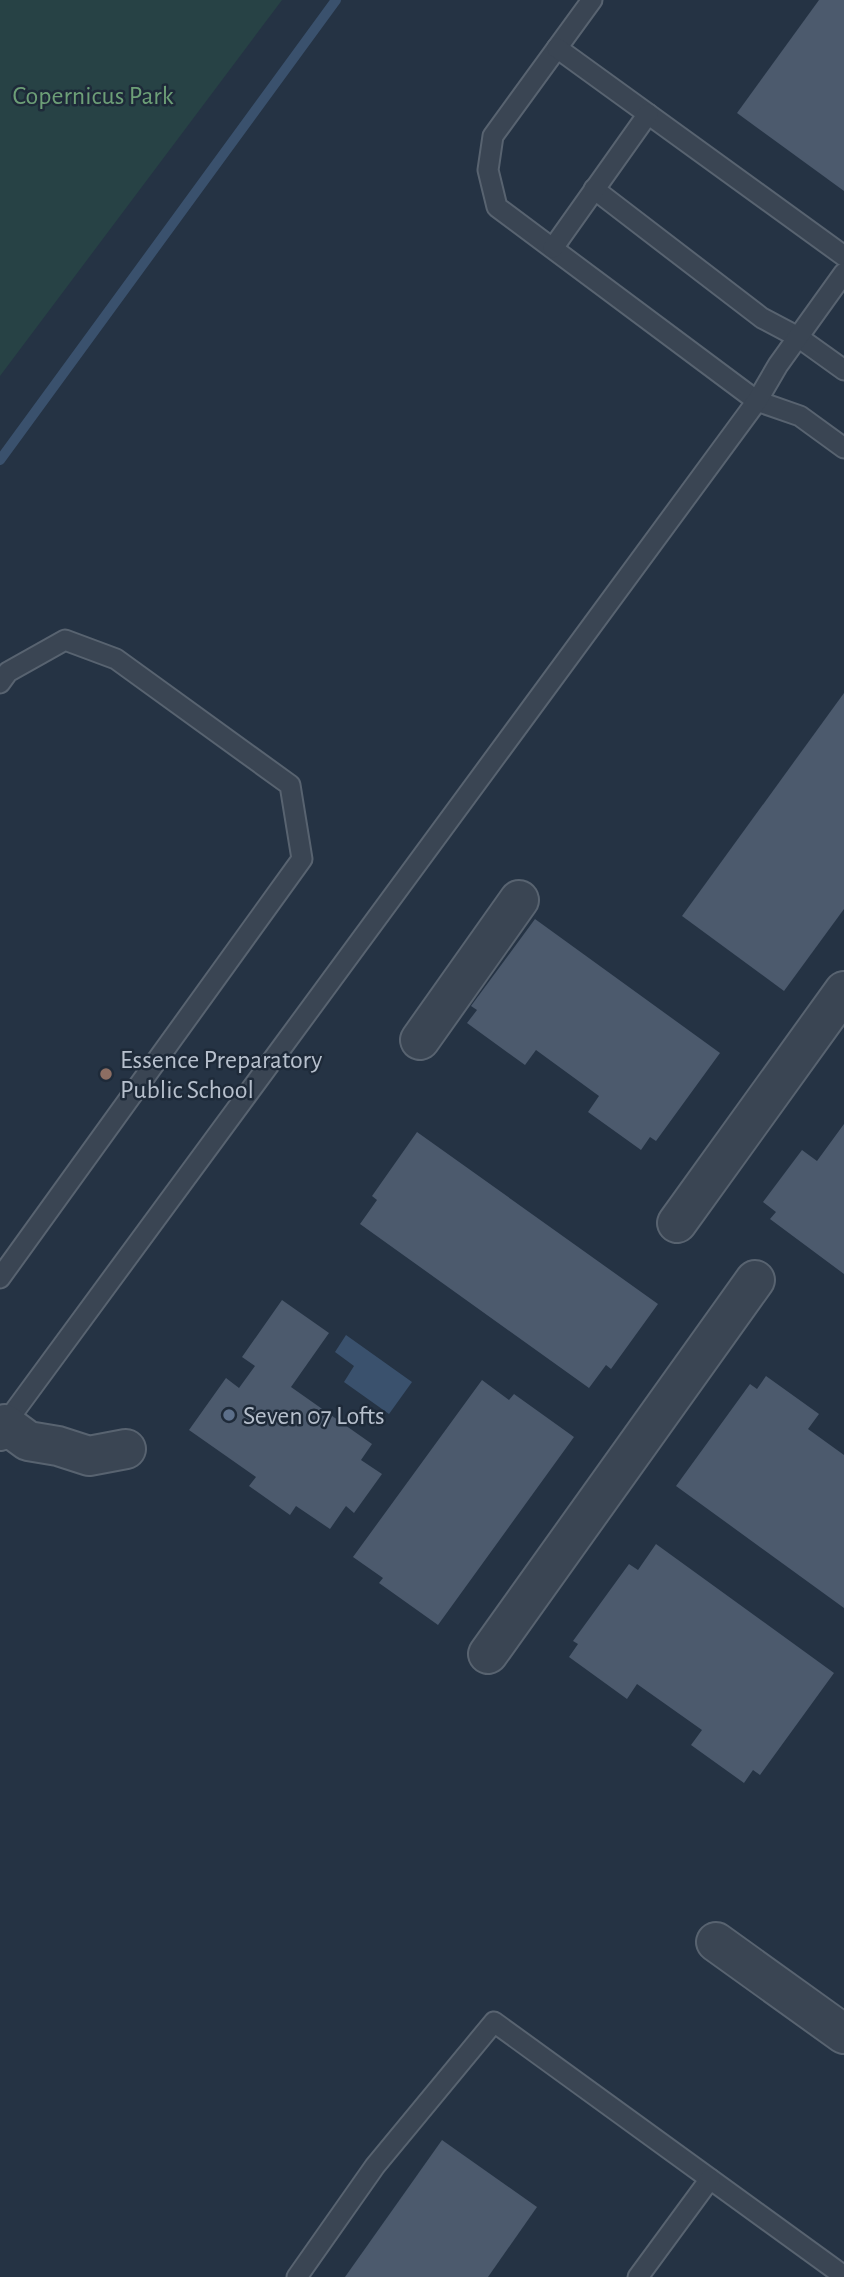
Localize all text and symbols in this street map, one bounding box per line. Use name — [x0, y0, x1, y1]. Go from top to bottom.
park label: Copernicus Park — [12, 83, 174, 109]
place label: Essence Preparatory Public School — [120, 1047, 322, 1103]
marker: Essence Preparatory Public School — [98, 1066, 114, 1082]
place label: Seven 07 Lofts — [243, 1403, 385, 1429]
marker: Seven 07 Lofts — [221, 1407, 237, 1423]

